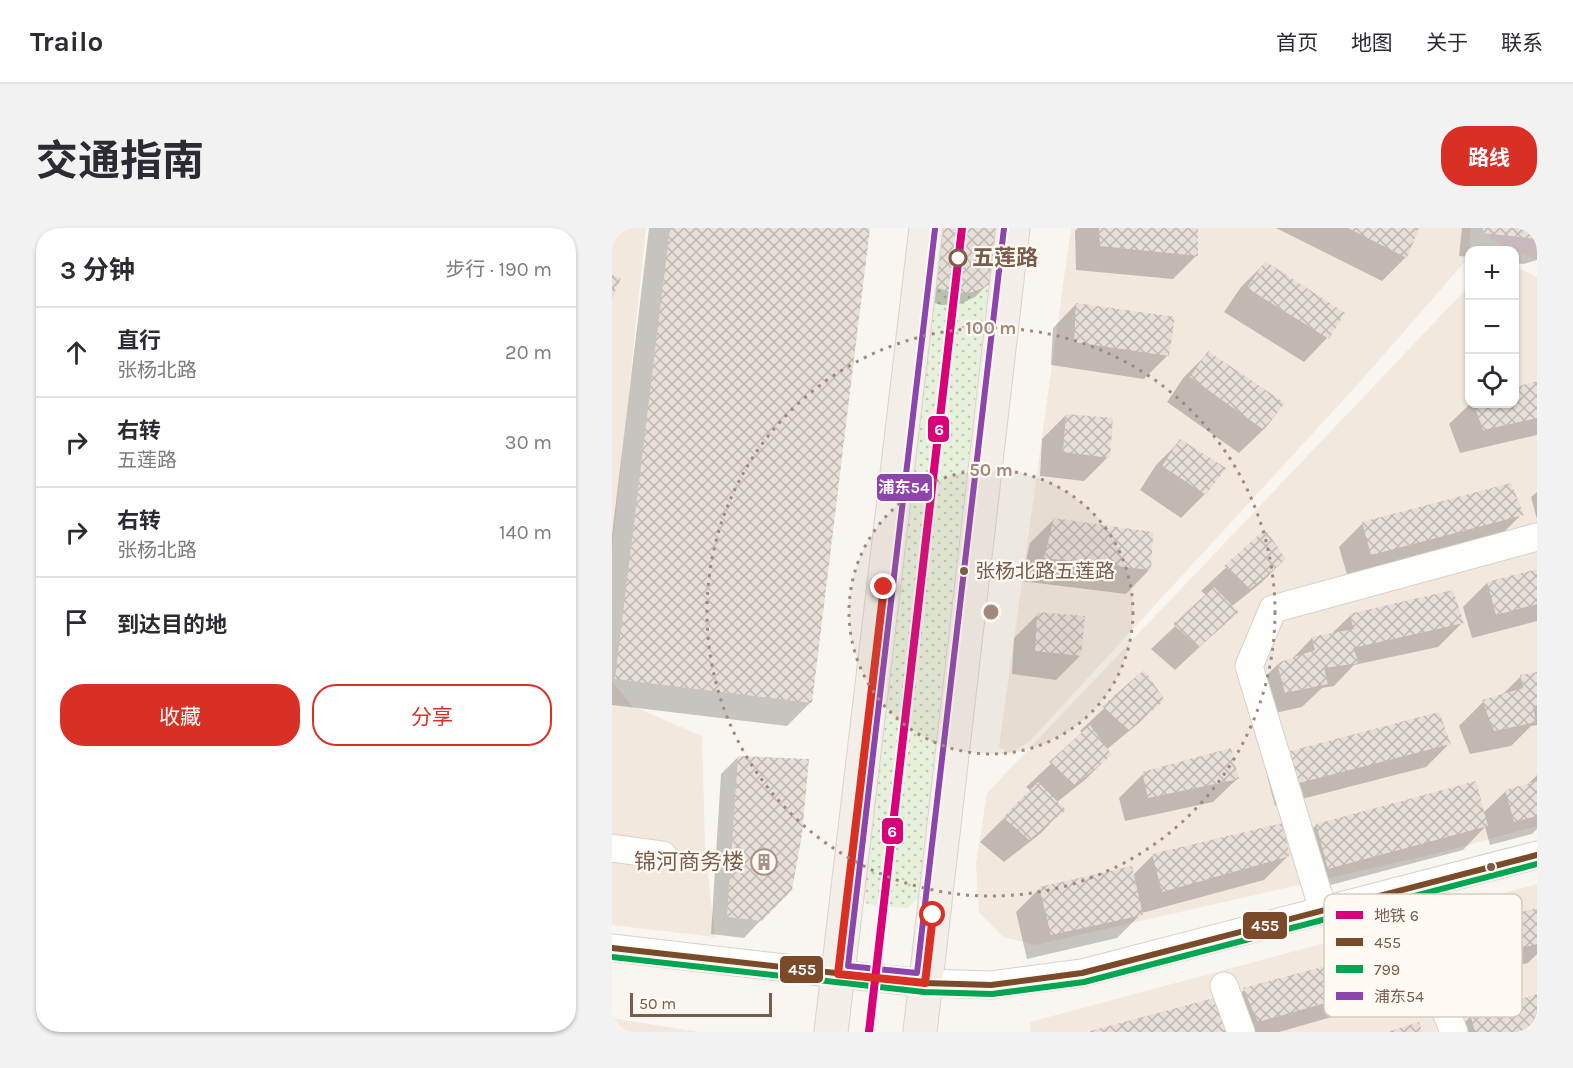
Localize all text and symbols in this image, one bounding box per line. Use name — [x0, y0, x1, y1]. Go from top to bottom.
text: Trailo — [30, 25, 103, 58]
text: 首页 — [1276, 31, 1318, 55]
text: 地图 — [1351, 31, 1393, 55]
text: 关于 — [1426, 31, 1468, 55]
text: 联系 — [1501, 31, 1543, 55]
button: 路线 — [1441, 126, 1537, 186]
text: 交通指南 — [36, 136, 204, 186]
place label: 五莲路 — [972, 245, 1038, 271]
map controls — [1465, 246, 1519, 408]
button: + — [1465, 246, 1519, 300]
marker: 五莲路 — [949, 249, 967, 267]
text: 3 分钟 — [60, 255, 135, 286]
text: 步行 · 190 m — [445, 258, 552, 281]
button: − — [1465, 300, 1519, 354]
text: 100 m — [966, 317, 1016, 339]
text: 直行 — [117, 328, 161, 354]
icon: ahead — [60, 336, 93, 369]
text: 20 m — [505, 341, 552, 364]
button: locate — [1465, 354, 1519, 408]
text: 张杨北路 — [117, 359, 197, 382]
line badge: 6 — [927, 415, 950, 443]
text: 右转 — [117, 418, 161, 444]
text: 6 — [934, 420, 944, 439]
icon: right — [60, 426, 93, 459]
text: 30 m — [505, 431, 552, 454]
text: 五莲路 — [117, 449, 177, 472]
text: 50 m — [969, 459, 1013, 481]
line badge: 浦东54 — [876, 473, 933, 502]
text: 浦东54 — [879, 478, 930, 497]
text: 右转 — [117, 508, 161, 534]
icon: right — [60, 516, 93, 549]
text: 140 m — [499, 521, 552, 544]
text: 张杨北路 — [117, 539, 197, 562]
place label: 张杨北路五莲路 — [975, 560, 1115, 583]
marker: 张杨北路五莲路 — [958, 565, 970, 577]
route end — [870, 573, 896, 599]
centre of rings — [981, 602, 1001, 622]
icon: arrive — [60, 606, 93, 639]
text: 到达目的地 — [117, 612, 227, 638]
button: 收藏 — [60, 684, 300, 746]
button: 分享 — [312, 684, 552, 746]
line badge: 6 — [881, 817, 904, 845]
text: 6 — [887, 822, 897, 841]
building icon: 锦河商务楼 — [749, 847, 779, 877]
place label: 锦河商务楼 — [634, 849, 744, 875]
unlabelled marker — [1485, 861, 1497, 873]
legend — [1324, 894, 1522, 1017]
route start — [919, 901, 945, 927]
text: 地铁 6 — [1374, 906, 1419, 925]
line badge: 455 — [1242, 911, 1288, 940]
text: 455 — [1251, 916, 1279, 935]
text: 455 — [1374, 933, 1401, 952]
line badge: 455 — [779, 955, 824, 984]
text: 455 — [788, 960, 816, 979]
text: 799 — [1374, 960, 1400, 979]
text: 浦东54 — [1374, 987, 1424, 1006]
scale bar — [630, 990, 772, 1018]
text: 50 m — [639, 994, 676, 1013]

